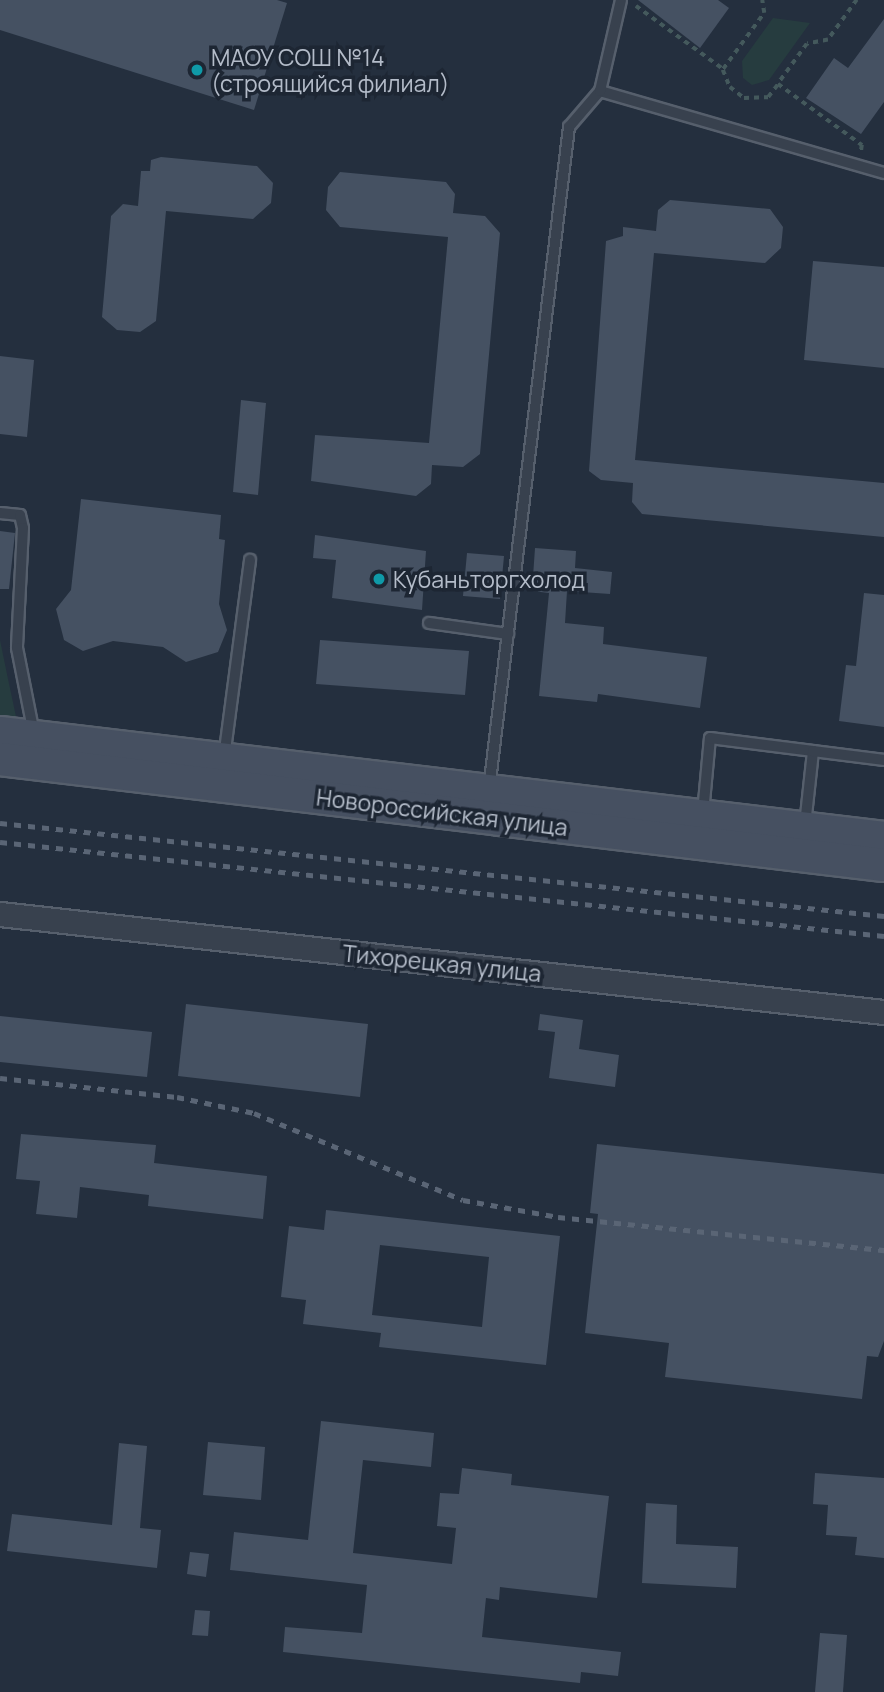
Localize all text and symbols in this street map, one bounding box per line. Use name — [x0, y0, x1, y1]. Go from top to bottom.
place label: МАОУ СОШ №14 (строящийся филиал) — [211, 43, 449, 97]
marker: МАОУ СОШ №14 (строящийся филиал) — [189, 62, 205, 78]
place label: Кубаньторгхолод — [393, 565, 585, 593]
marker: Кубаньторгхолод — [371, 571, 387, 587]
street label: Новороссийская улица — [315, 783, 569, 841]
street label: Тихорецкая улица — [341, 939, 543, 987]

